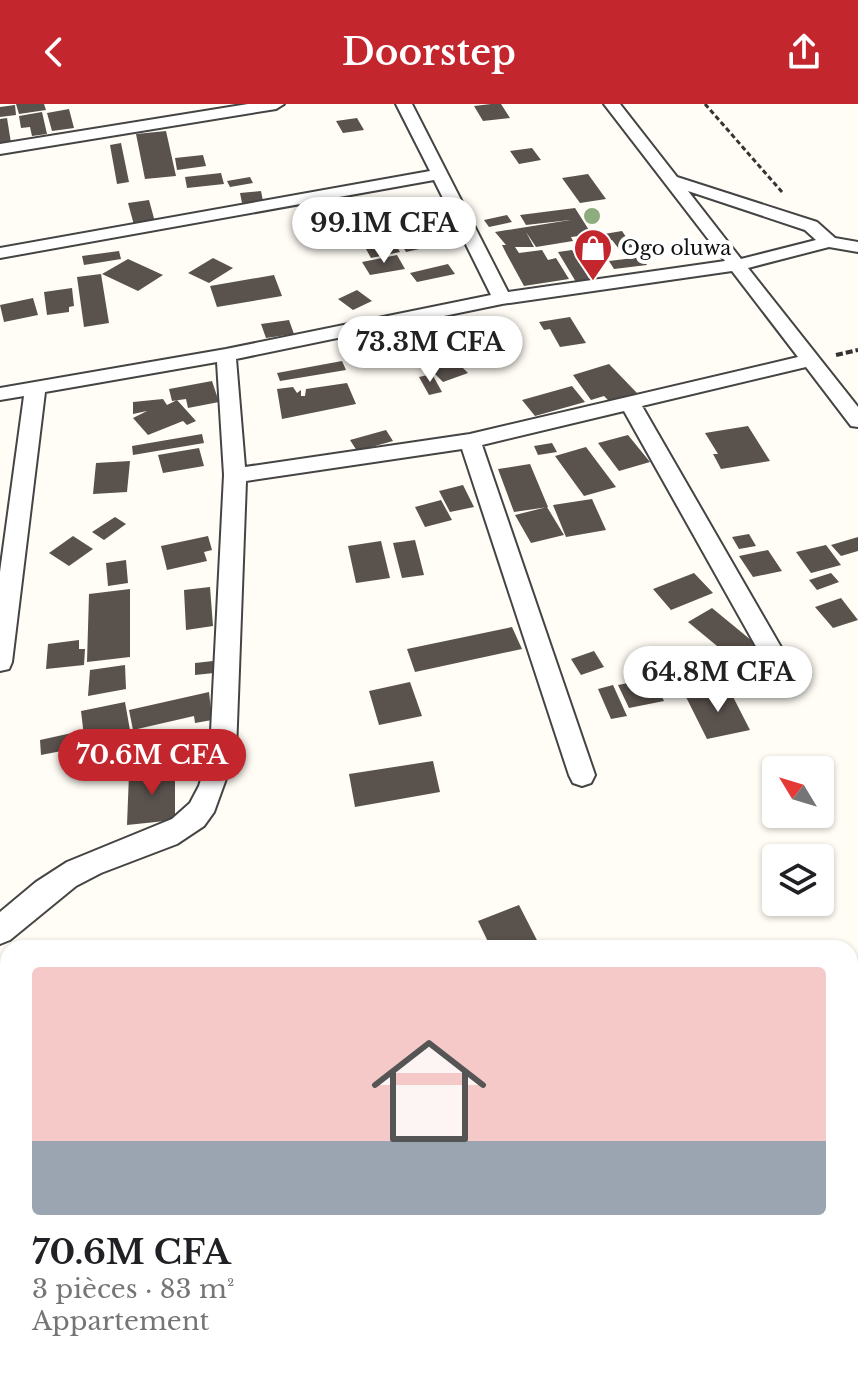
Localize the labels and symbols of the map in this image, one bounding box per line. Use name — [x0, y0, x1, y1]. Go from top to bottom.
pin: 99.1M CFA — [292, 197, 476, 265]
shop icon: Ogo oluwa — [572, 227, 614, 282]
place label: Ogo oluwa — [621, 236, 732, 260]
pin: 73.3M CFA — [338, 316, 522, 384]
pin: 64.8M CFA — [626, 646, 810, 714]
pin: 70.6M CFA — [60, 729, 244, 797]
north arrow — [762, 756, 834, 828]

